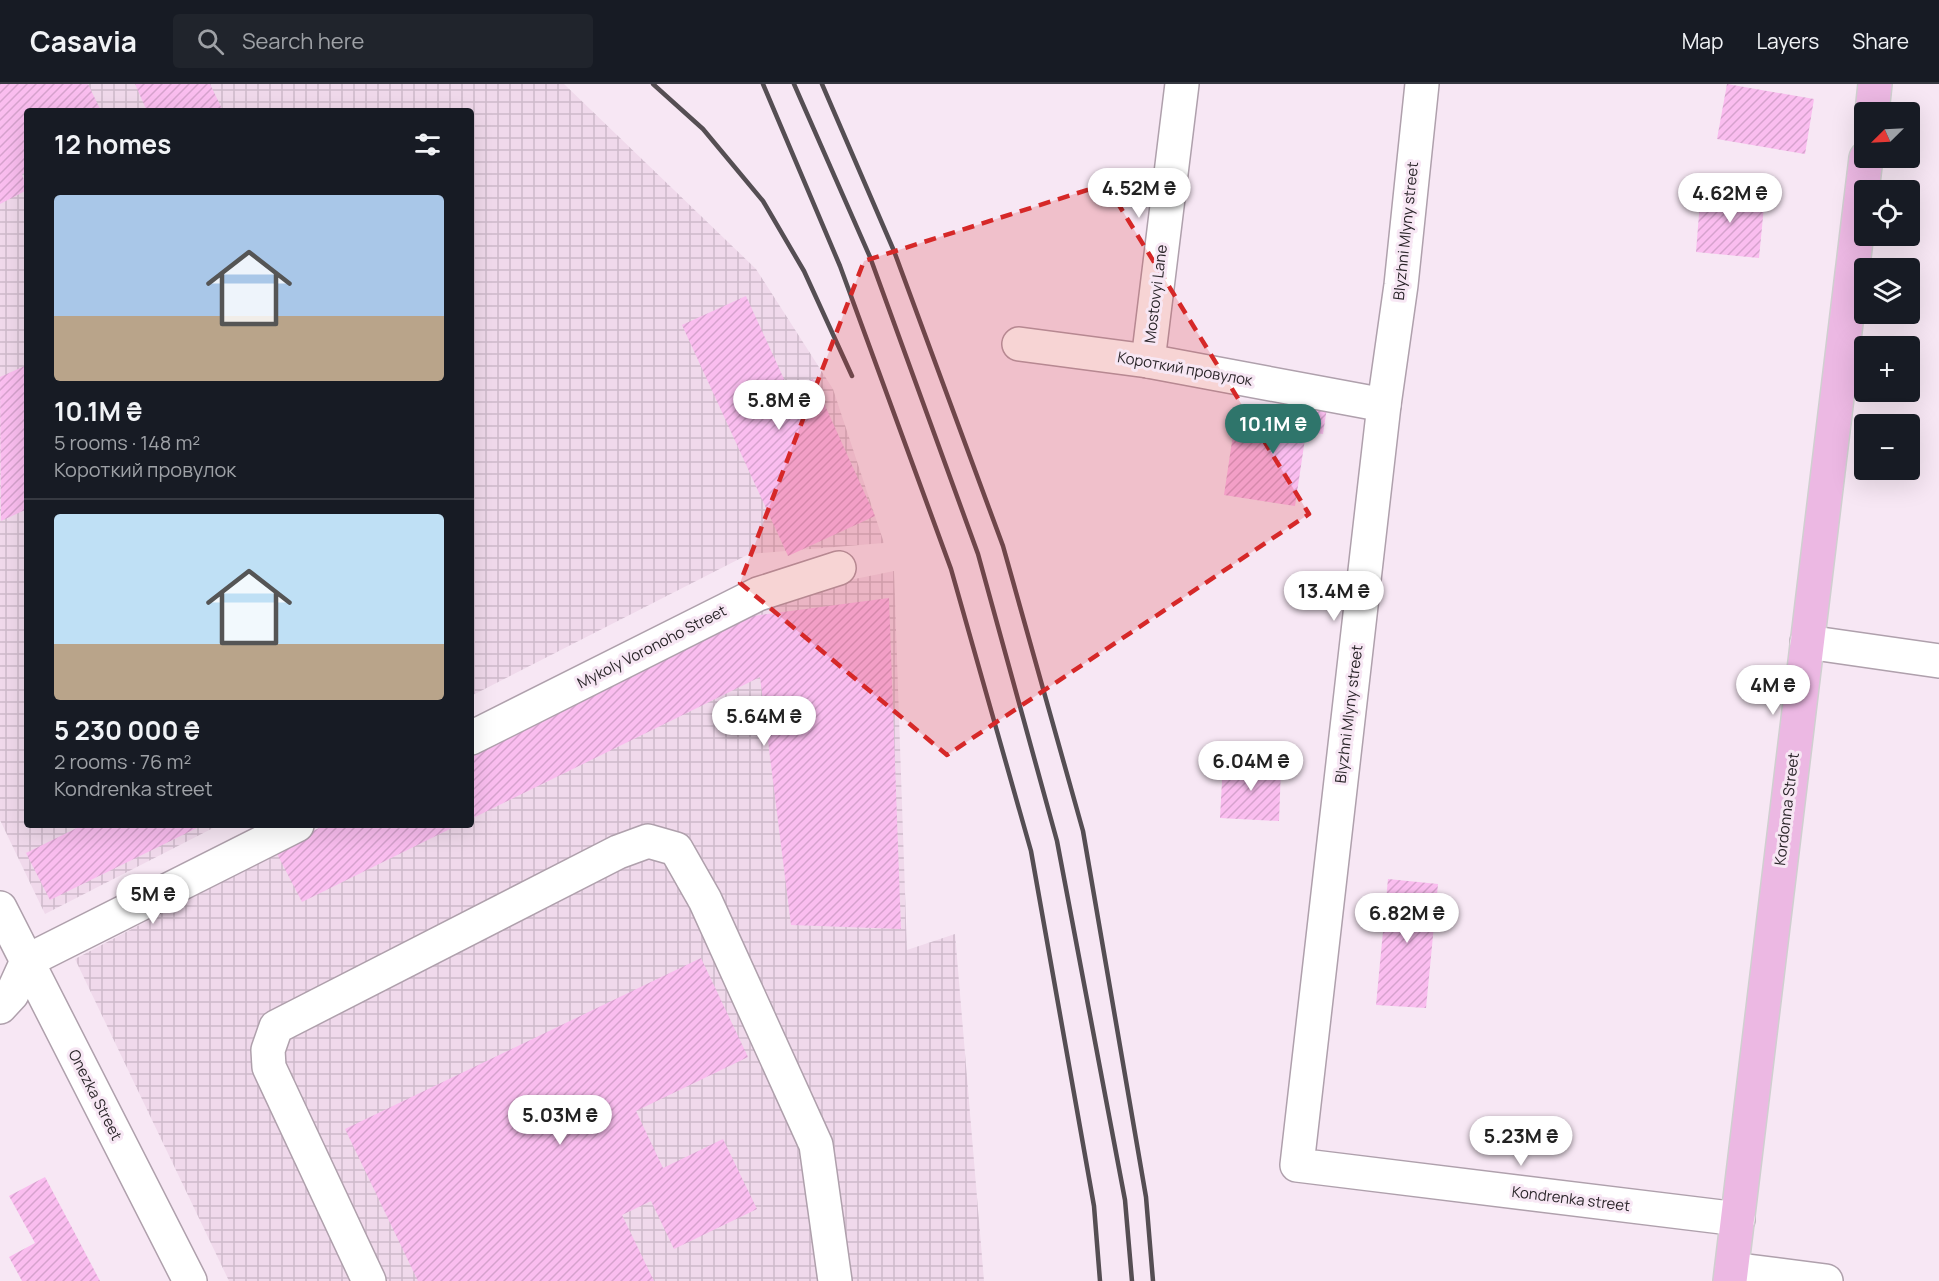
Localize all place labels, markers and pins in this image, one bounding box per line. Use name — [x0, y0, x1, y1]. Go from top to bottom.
pin: 4.52M ₴ — [1084, 168, 1194, 219]
pin: 4.62M ₴ — [1675, 173, 1785, 224]
pin: 5.8M ₴ — [730, 380, 828, 431]
pin: 10.1M ₴ — [1218, 404, 1328, 455]
pin: 13.4M ₴ — [1279, 571, 1389, 622]
pin: 4M ₴ — [1737, 665, 1809, 716]
pin: 5.64M ₴ — [709, 696, 819, 747]
pin: 6.04M ₴ — [1196, 741, 1306, 792]
pin: 5M ₴ — [117, 874, 189, 925]
pin: 6.82M ₴ — [1352, 893, 1462, 944]
pin: 5.03M ₴ — [505, 1095, 615, 1146]
pin: 5.23M ₴ — [1466, 1116, 1576, 1167]

